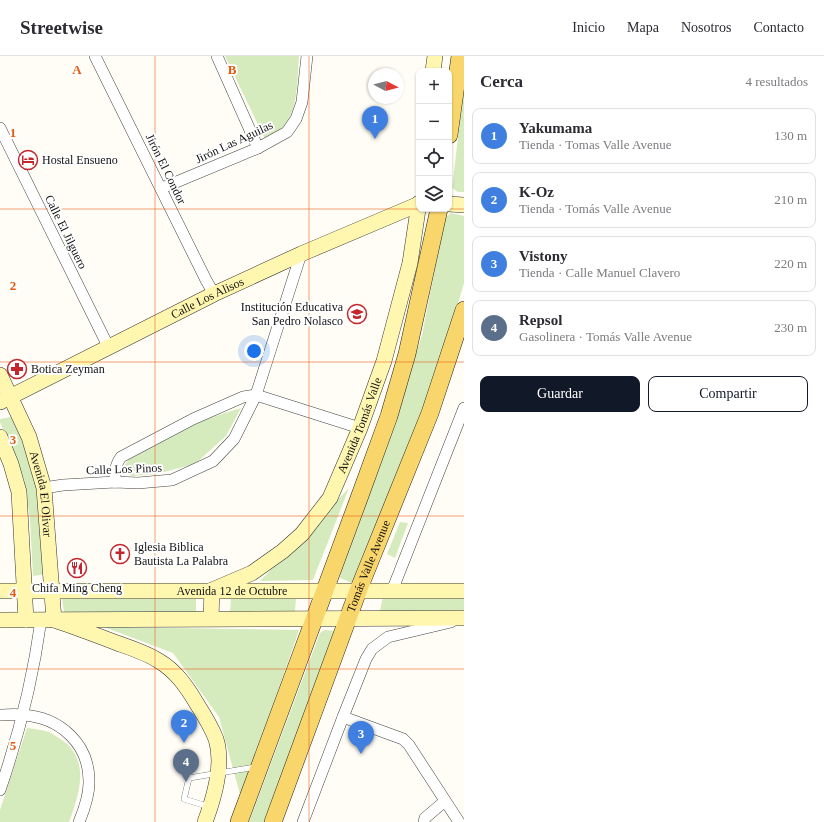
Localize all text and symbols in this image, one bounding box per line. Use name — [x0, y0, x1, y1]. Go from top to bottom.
text: Streetwise — [20, 17, 103, 38]
text: Inicio — [572, 20, 605, 35]
text: Mapa — [627, 20, 659, 35]
text: Nosotros — [681, 20, 731, 35]
text: Contacto — [753, 20, 804, 35]
text: A — [72, 62, 82, 77]
text: B — [228, 62, 237, 77]
north arrow — [368, 68, 404, 104]
map controls — [416, 68, 452, 212]
button: + — [416, 68, 452, 104]
text: Cerca — [480, 72, 523, 91]
text: 4 resultados — [746, 74, 808, 89]
button: − — [416, 104, 452, 140]
pin: 1 — [362, 106, 388, 139]
street label: Jirón Las Aguilas — [193, 118, 275, 166]
text: Yakumama — [519, 120, 592, 136]
text: 1 — [10, 125, 16, 140]
text: 1 — [491, 128, 497, 143]
text: 130 m — [774, 128, 807, 143]
street label: Jirón El Condor — [143, 131, 189, 207]
text: Tienda · Tomas Valle Avenue — [519, 137, 671, 152]
button: locate — [416, 140, 452, 176]
hotel icon: Hostal Ensueno — [17, 149, 39, 171]
place label: Hostal Ensueno — [42, 153, 118, 167]
button: layers — [416, 176, 452, 212]
text: K-Oz — [519, 184, 554, 200]
text: 2 — [491, 192, 497, 207]
text: 210 m — [774, 192, 807, 207]
street label: Calle El Jilguero — [42, 193, 90, 271]
text: Tienda · Tomás Valle Avenue — [519, 201, 671, 216]
text: Vistony — [519, 248, 568, 264]
text: 3 — [491, 256, 497, 271]
text: 220 m — [774, 256, 807, 271]
text: Tienda · Calle Manuel Clavero — [519, 265, 680, 280]
street label: Calle Los Alisos — [169, 274, 246, 322]
text: 2 — [10, 278, 16, 293]
place label: Institución Educativa San Pedro Nolasco — [241, 300, 344, 328]
school or university icon: Institución Educativa San Pedro Nolasco — [346, 303, 368, 325]
text: Repsol — [519, 312, 562, 328]
text: 4 — [491, 320, 497, 335]
text: 230 m — [774, 320, 807, 335]
text: Gasolinera · Tomás Valle Avenue — [519, 329, 692, 344]
your location — [244, 341, 264, 361]
pharmacy icon: Botica Zeyman — [6, 358, 28, 380]
place label: Botica Zeyman — [31, 362, 105, 376]
street label: Avenida Tomás Valle — [334, 376, 385, 476]
button: Guardar — [480, 376, 640, 412]
button: Compartir — [648, 376, 808, 412]
text: 3 — [10, 432, 17, 447]
street label: Avenida El Olivar — [27, 449, 55, 537]
street label: Calle Los Pinos — [86, 461, 163, 477]
street label: Tomás Valle Avenue — [344, 518, 393, 614]
place label: Iglesia Biblica Bautista La Palabra — [134, 540, 229, 568]
church icon: Iglesia Biblica Bautista La Palabra — [109, 543, 131, 565]
restaurant icon: Chifa Ming Cheng — [66, 557, 88, 579]
place label: Chifa Ming Cheng — [32, 581, 122, 595]
street label: Avenida 12 de Octubre — [177, 584, 287, 598]
text: 4 — [10, 585, 17, 600]
pin: 2 — [171, 710, 197, 743]
pin: 3 — [348, 721, 374, 754]
text: 5 — [10, 738, 17, 753]
pin: 4 — [173, 749, 199, 782]

